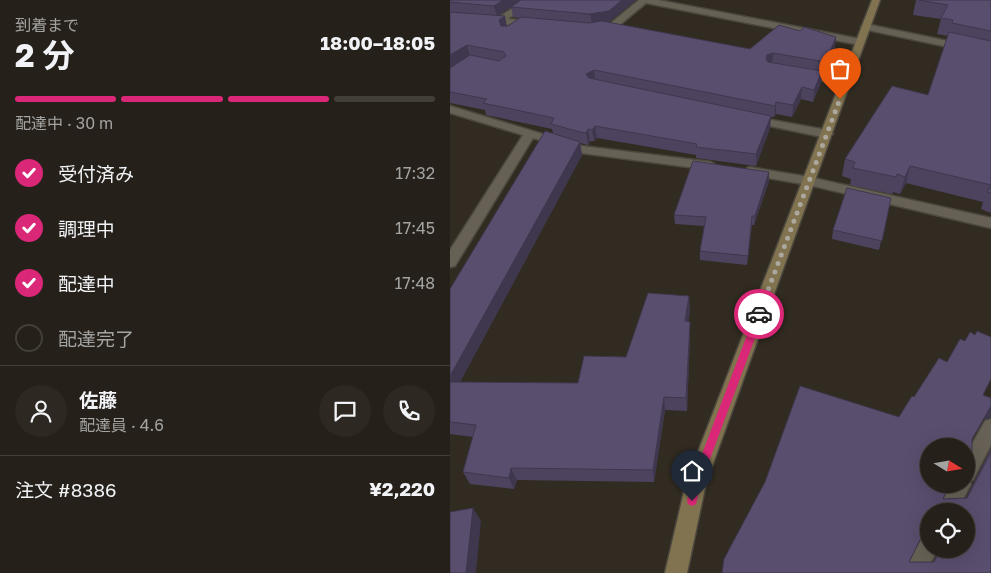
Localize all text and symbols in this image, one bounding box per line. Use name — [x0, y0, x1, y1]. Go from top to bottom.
text: 到着まで — [15, 15, 79, 35]
text: 18:00–18:05 — [320, 31, 435, 54]
text: 2 分 — [15, 36, 75, 74]
pin — [819, 48, 861, 99]
icon: bag — [826, 55, 854, 83]
text: 配達中 · 30 m — [15, 113, 113, 133]
icon: check — [15, 159, 43, 187]
text: 受付済み — [58, 162, 134, 185]
text: 17:32 — [395, 163, 435, 183]
icon: check — [15, 214, 43, 242]
text: 調理中 — [58, 217, 115, 240]
text: 17:45 — [395, 218, 435, 238]
icon: check — [15, 269, 43, 297]
text: 配達中 — [58, 272, 115, 295]
text: 17:48 — [394, 273, 435, 293]
courier — [734, 289, 784, 339]
icon: car — [745, 300, 773, 328]
text: 配達完了 — [58, 327, 134, 350]
button: person — [15, 385, 67, 437]
button: chat — [319, 385, 371, 437]
button: phone — [383, 385, 435, 437]
text: 佐藤 — [79, 388, 117, 411]
text: 配達員 · 4.6 — [79, 415, 164, 435]
north arrow — [920, 438, 975, 492]
map controls — [920, 438, 975, 558]
pin — [671, 450, 713, 501]
icon: home — [678, 457, 706, 485]
text: ¥2,220 — [369, 477, 435, 500]
text: 注文 #8386 — [15, 478, 116, 501]
button: locate — [920, 503, 975, 558]

